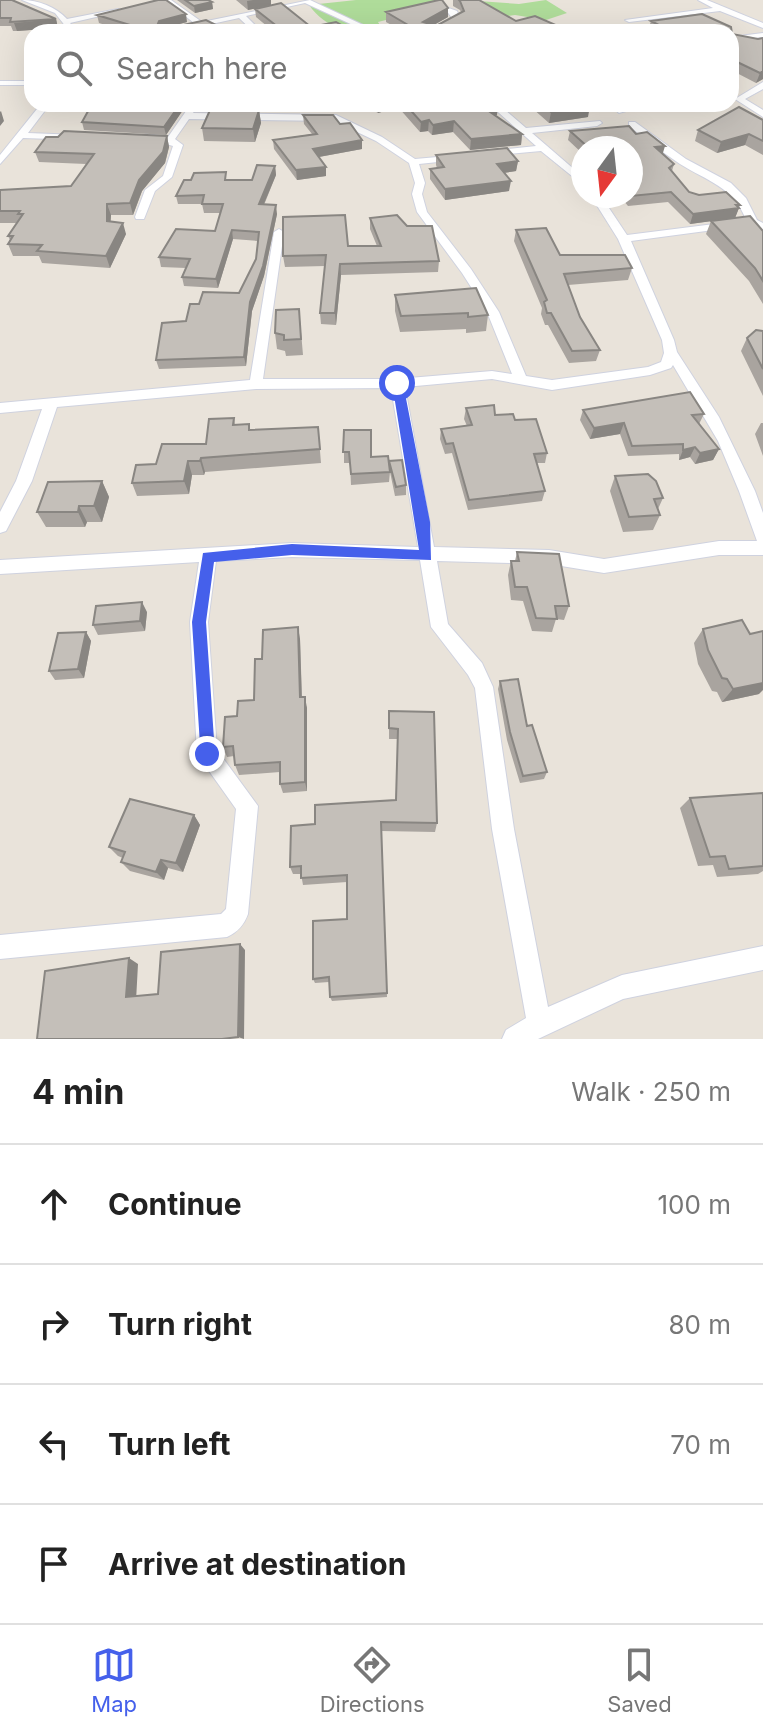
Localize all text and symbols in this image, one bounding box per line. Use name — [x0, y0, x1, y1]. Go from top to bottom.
search box — [24, 24, 739, 112]
icon: search — [52, 46, 96, 90]
text: Search here — [116, 50, 288, 86]
north arrow — [571, 136, 643, 208]
route start — [379, 365, 415, 401]
route end — [189, 736, 225, 772]
text: 4 min — [32, 1071, 124, 1112]
text: Walk · 250 m — [571, 1076, 731, 1107]
icon: ahead — [32, 1182, 76, 1226]
text: Continue — [108, 1186, 242, 1222]
text: 100 m — [658, 1189, 731, 1220]
icon: right — [32, 1302, 76, 1346]
text: Turn right — [108, 1306, 252, 1342]
text: 80 m — [668, 1309, 731, 1340]
icon: left — [32, 1422, 76, 1466]
text: Turn left — [108, 1426, 230, 1462]
text: 70 m — [670, 1429, 731, 1460]
icon: arrive — [32, 1542, 76, 1586]
text: Arrive at destination — [108, 1546, 406, 1582]
tab: Map — [91, 1643, 137, 1717]
tab: Directions — [320, 1643, 425, 1717]
tab: Saved — [607, 1643, 672, 1717]

